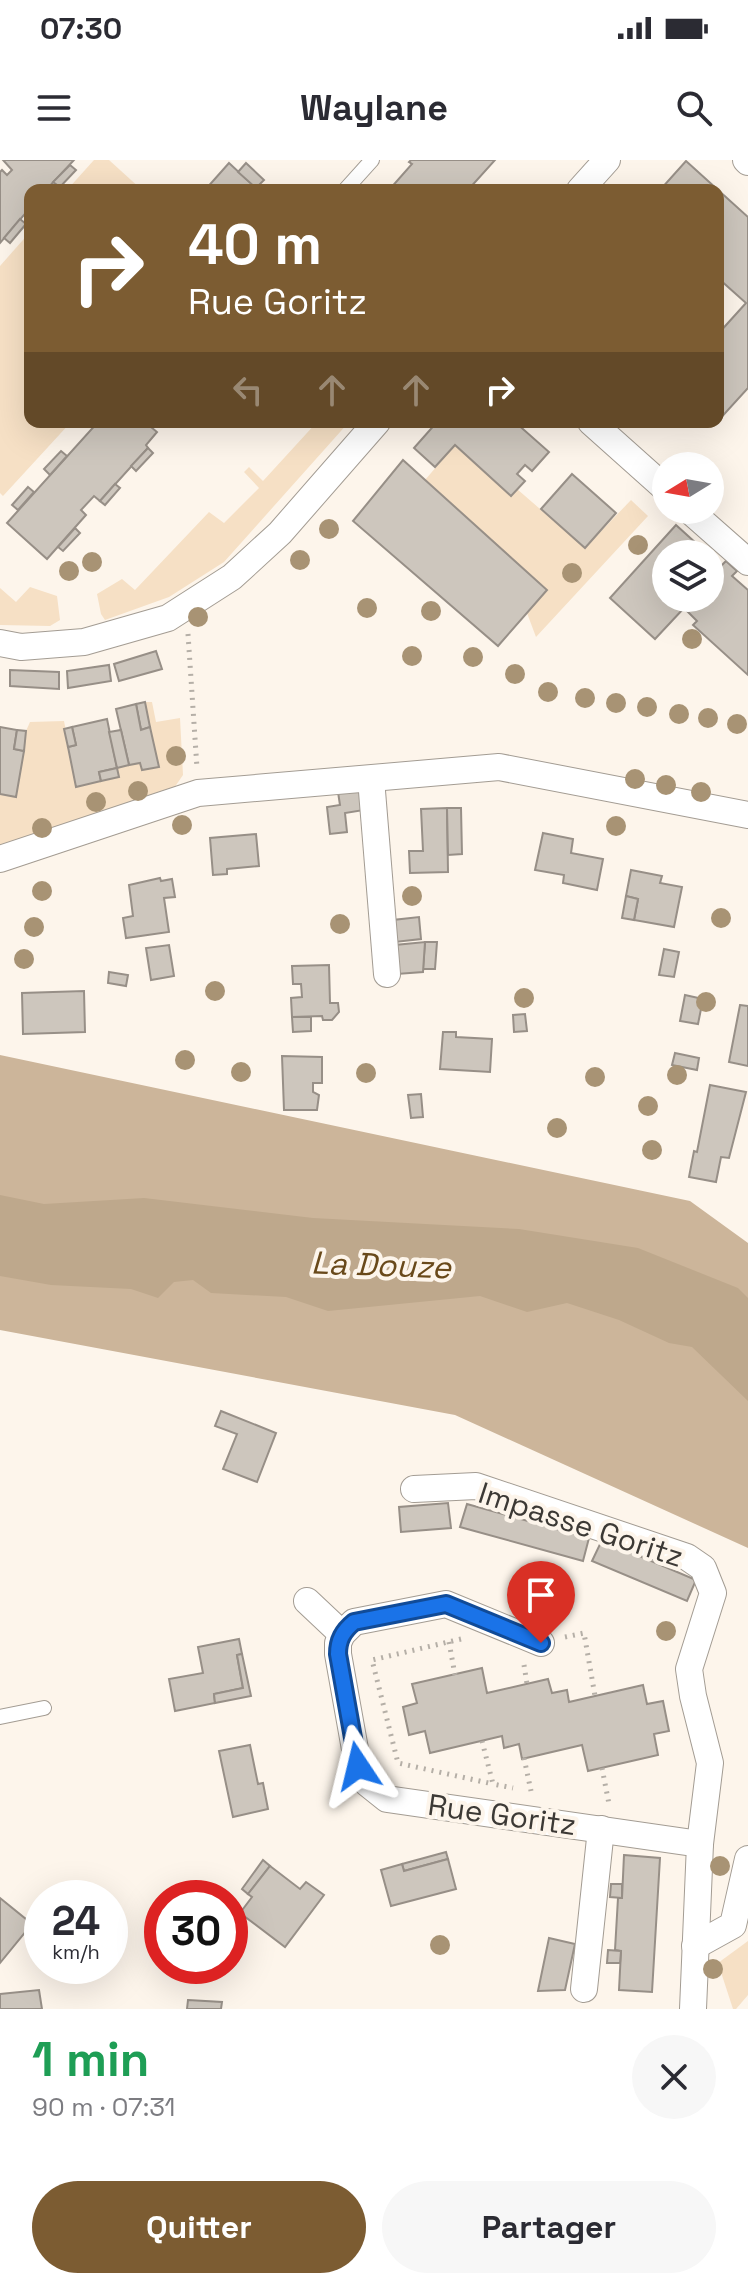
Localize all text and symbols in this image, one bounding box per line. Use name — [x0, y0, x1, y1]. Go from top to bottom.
text: 07:30 — [40, 9, 122, 48]
text: Waylane — [300, 85, 448, 131]
icon: menu — [32, 86, 76, 130]
icon: search — [672, 86, 716, 130]
text: 40 m — [188, 209, 322, 280]
icon: right — [56, 216, 160, 320]
text: Rue Goritz — [188, 279, 367, 325]
icon: left — [226, 368, 270, 412]
icon: ahead — [310, 368, 354, 412]
icon: ahead — [394, 368, 438, 412]
icon: right — [478, 368, 522, 412]
north arrow — [652, 452, 724, 524]
map controls — [652, 452, 724, 612]
button: layers — [652, 540, 724, 612]
water label: La Douze — [311, 1243, 453, 1287]
street label: Impasse Goritz — [474, 1473, 689, 1576]
pin — [507, 1561, 575, 1643]
icon: arrive — [519, 1573, 563, 1617]
position arrow — [316, 1724, 400, 1808]
street label: Rue Goritz — [425, 1785, 579, 1844]
speed limit sign: 30 — [144, 1880, 248, 1984]
text: 24 — [52, 1896, 100, 1947]
text: km/h — [52, 1939, 100, 1965]
text: 1 min — [32, 2029, 149, 2090]
button: close — [632, 2035, 716, 2119]
text: 90 m · 07:31 — [32, 2090, 176, 2124]
button: Quitter — [32, 2181, 366, 2273]
button: Partager — [382, 2181, 716, 2273]

